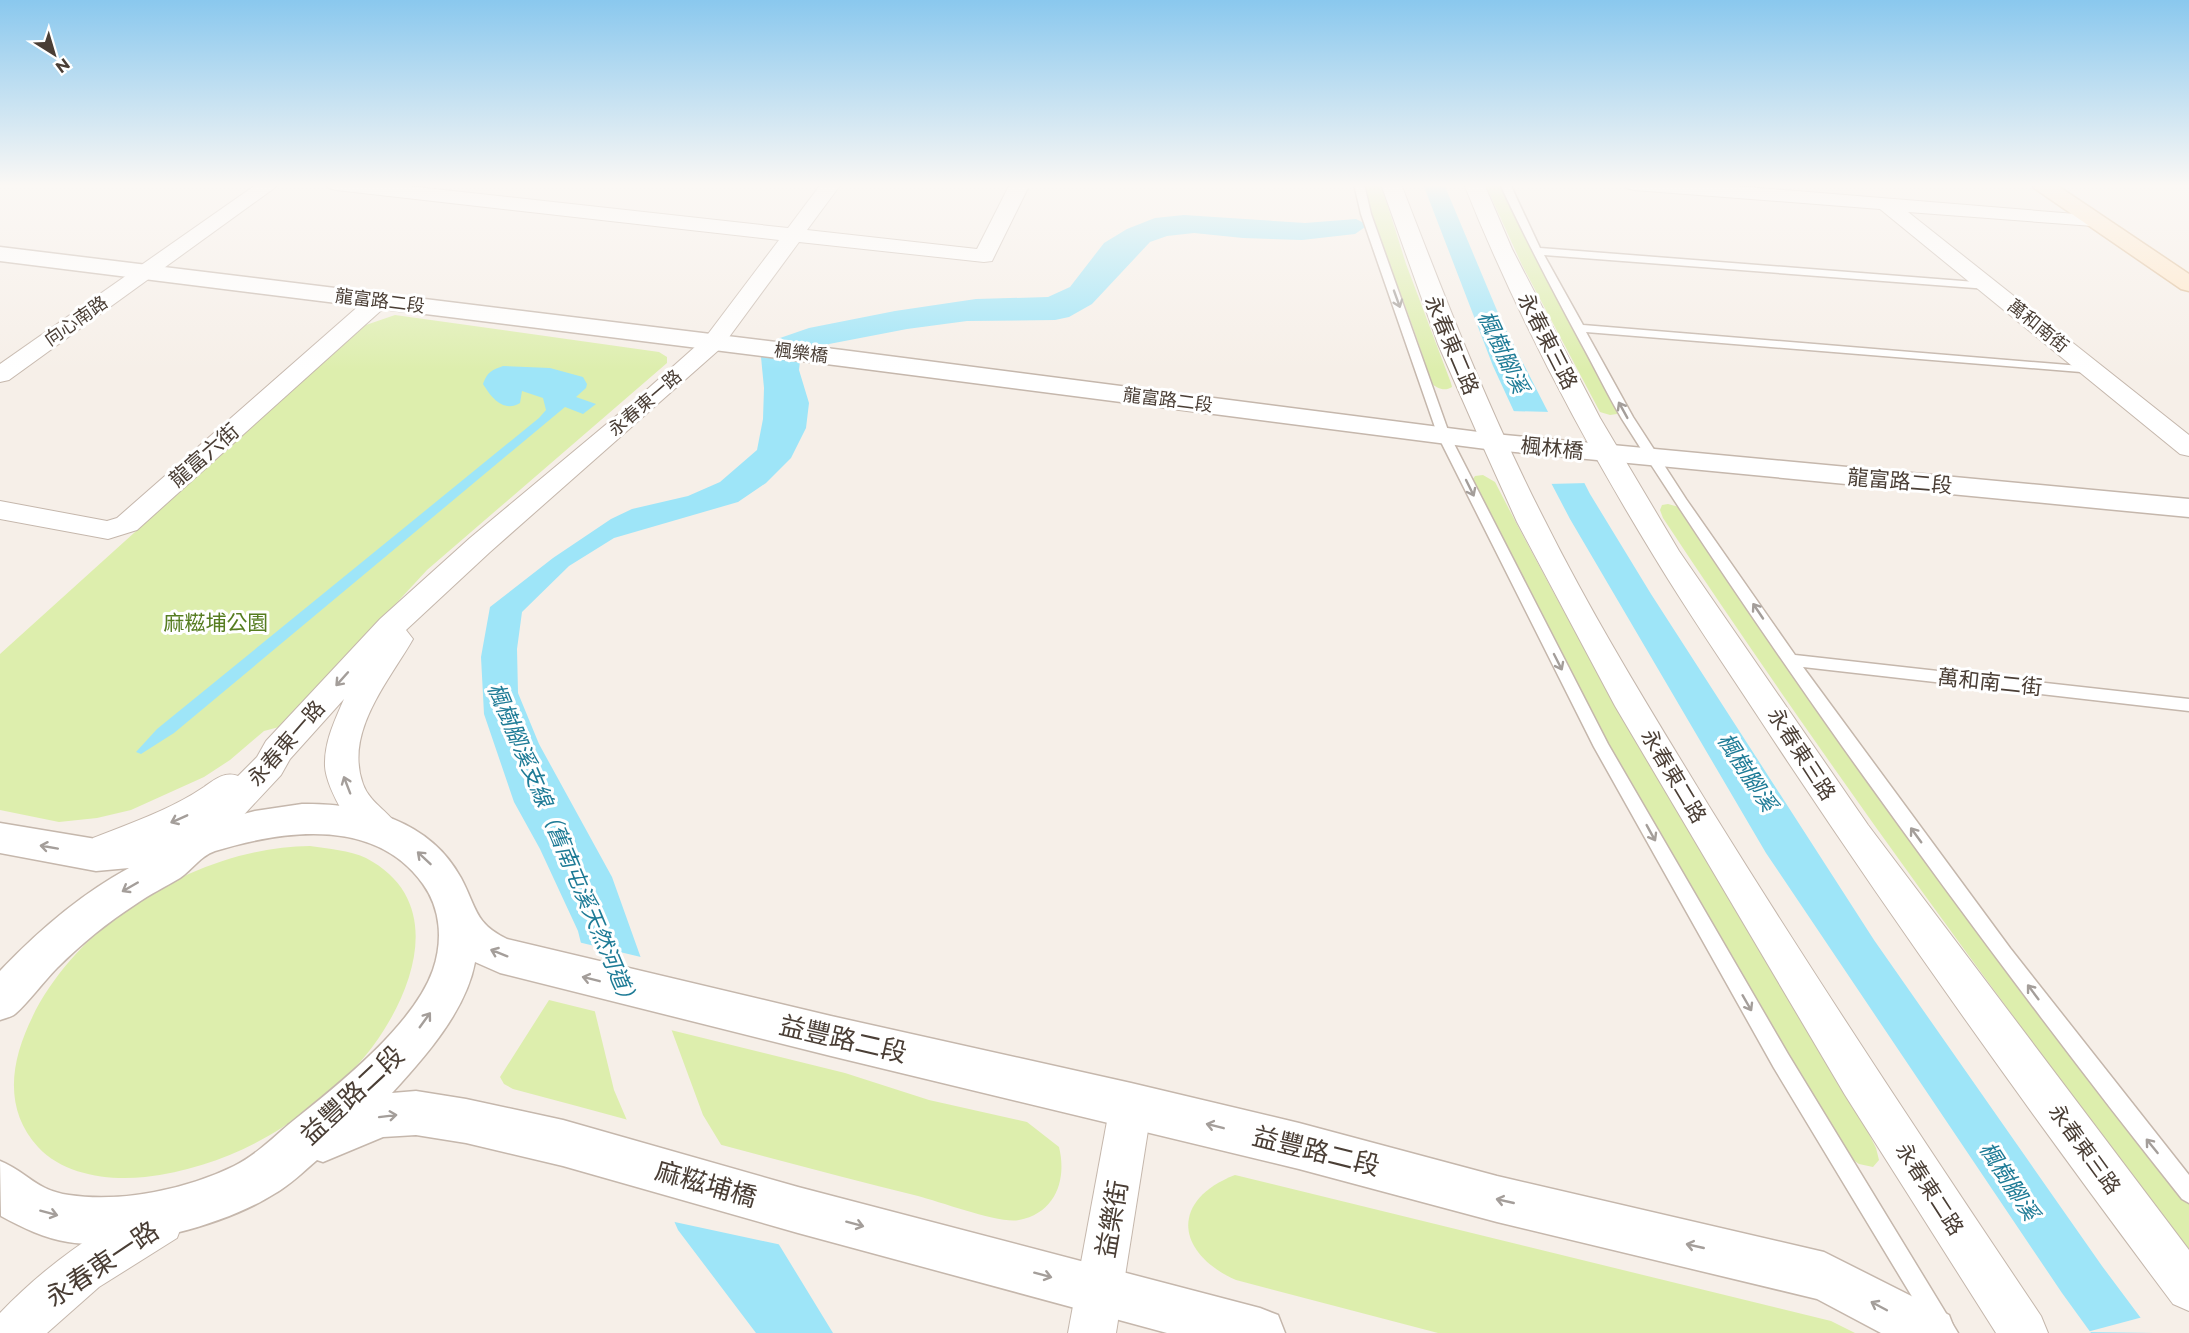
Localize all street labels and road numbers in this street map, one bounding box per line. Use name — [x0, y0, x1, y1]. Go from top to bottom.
street label: 龍富路二段 — [334, 285, 426, 317]
street label: 永春東三路 — [1513, 289, 1583, 393]
street label: 向心南路 — [40, 291, 112, 351]
street label: 永春東二路 — [1420, 292, 1484, 398]
street label: 萬和南街 — [2003, 295, 2073, 357]
street label: 楓樂橋 — [773, 339, 829, 367]
street label: 永春東一路 — [604, 365, 686, 441]
street label: 龍富路二段 — [1122, 384, 1214, 416]
street label: 龍富六街 — [164, 418, 244, 492]
street label: 楓林橋 — [1519, 432, 1585, 464]
street label: 龍富路二段 — [1847, 464, 1953, 498]
street label: 萬和南二街 — [1936, 664, 2044, 700]
street label: 永春東一路 — [242, 695, 330, 791]
street label: 永春東三路 — [1763, 703, 1841, 805]
street label: 永春東二路 — [1636, 725, 1712, 827]
street label: 益豐路二段 — [776, 1009, 910, 1069]
street label: 益豐路二段 — [294, 1039, 410, 1151]
street label: 永春東三路 — [2044, 1099, 2126, 1199]
street label: 益豐路二段 — [1249, 1120, 1383, 1182]
street label: 永春東二路 — [1891, 1138, 1969, 1240]
street label: 麻糍埔橋 — [652, 1154, 760, 1214]
street label: 益樂街 — [1089, 1178, 1135, 1260]
street label: 永春東一路 — [39, 1214, 165, 1314]

